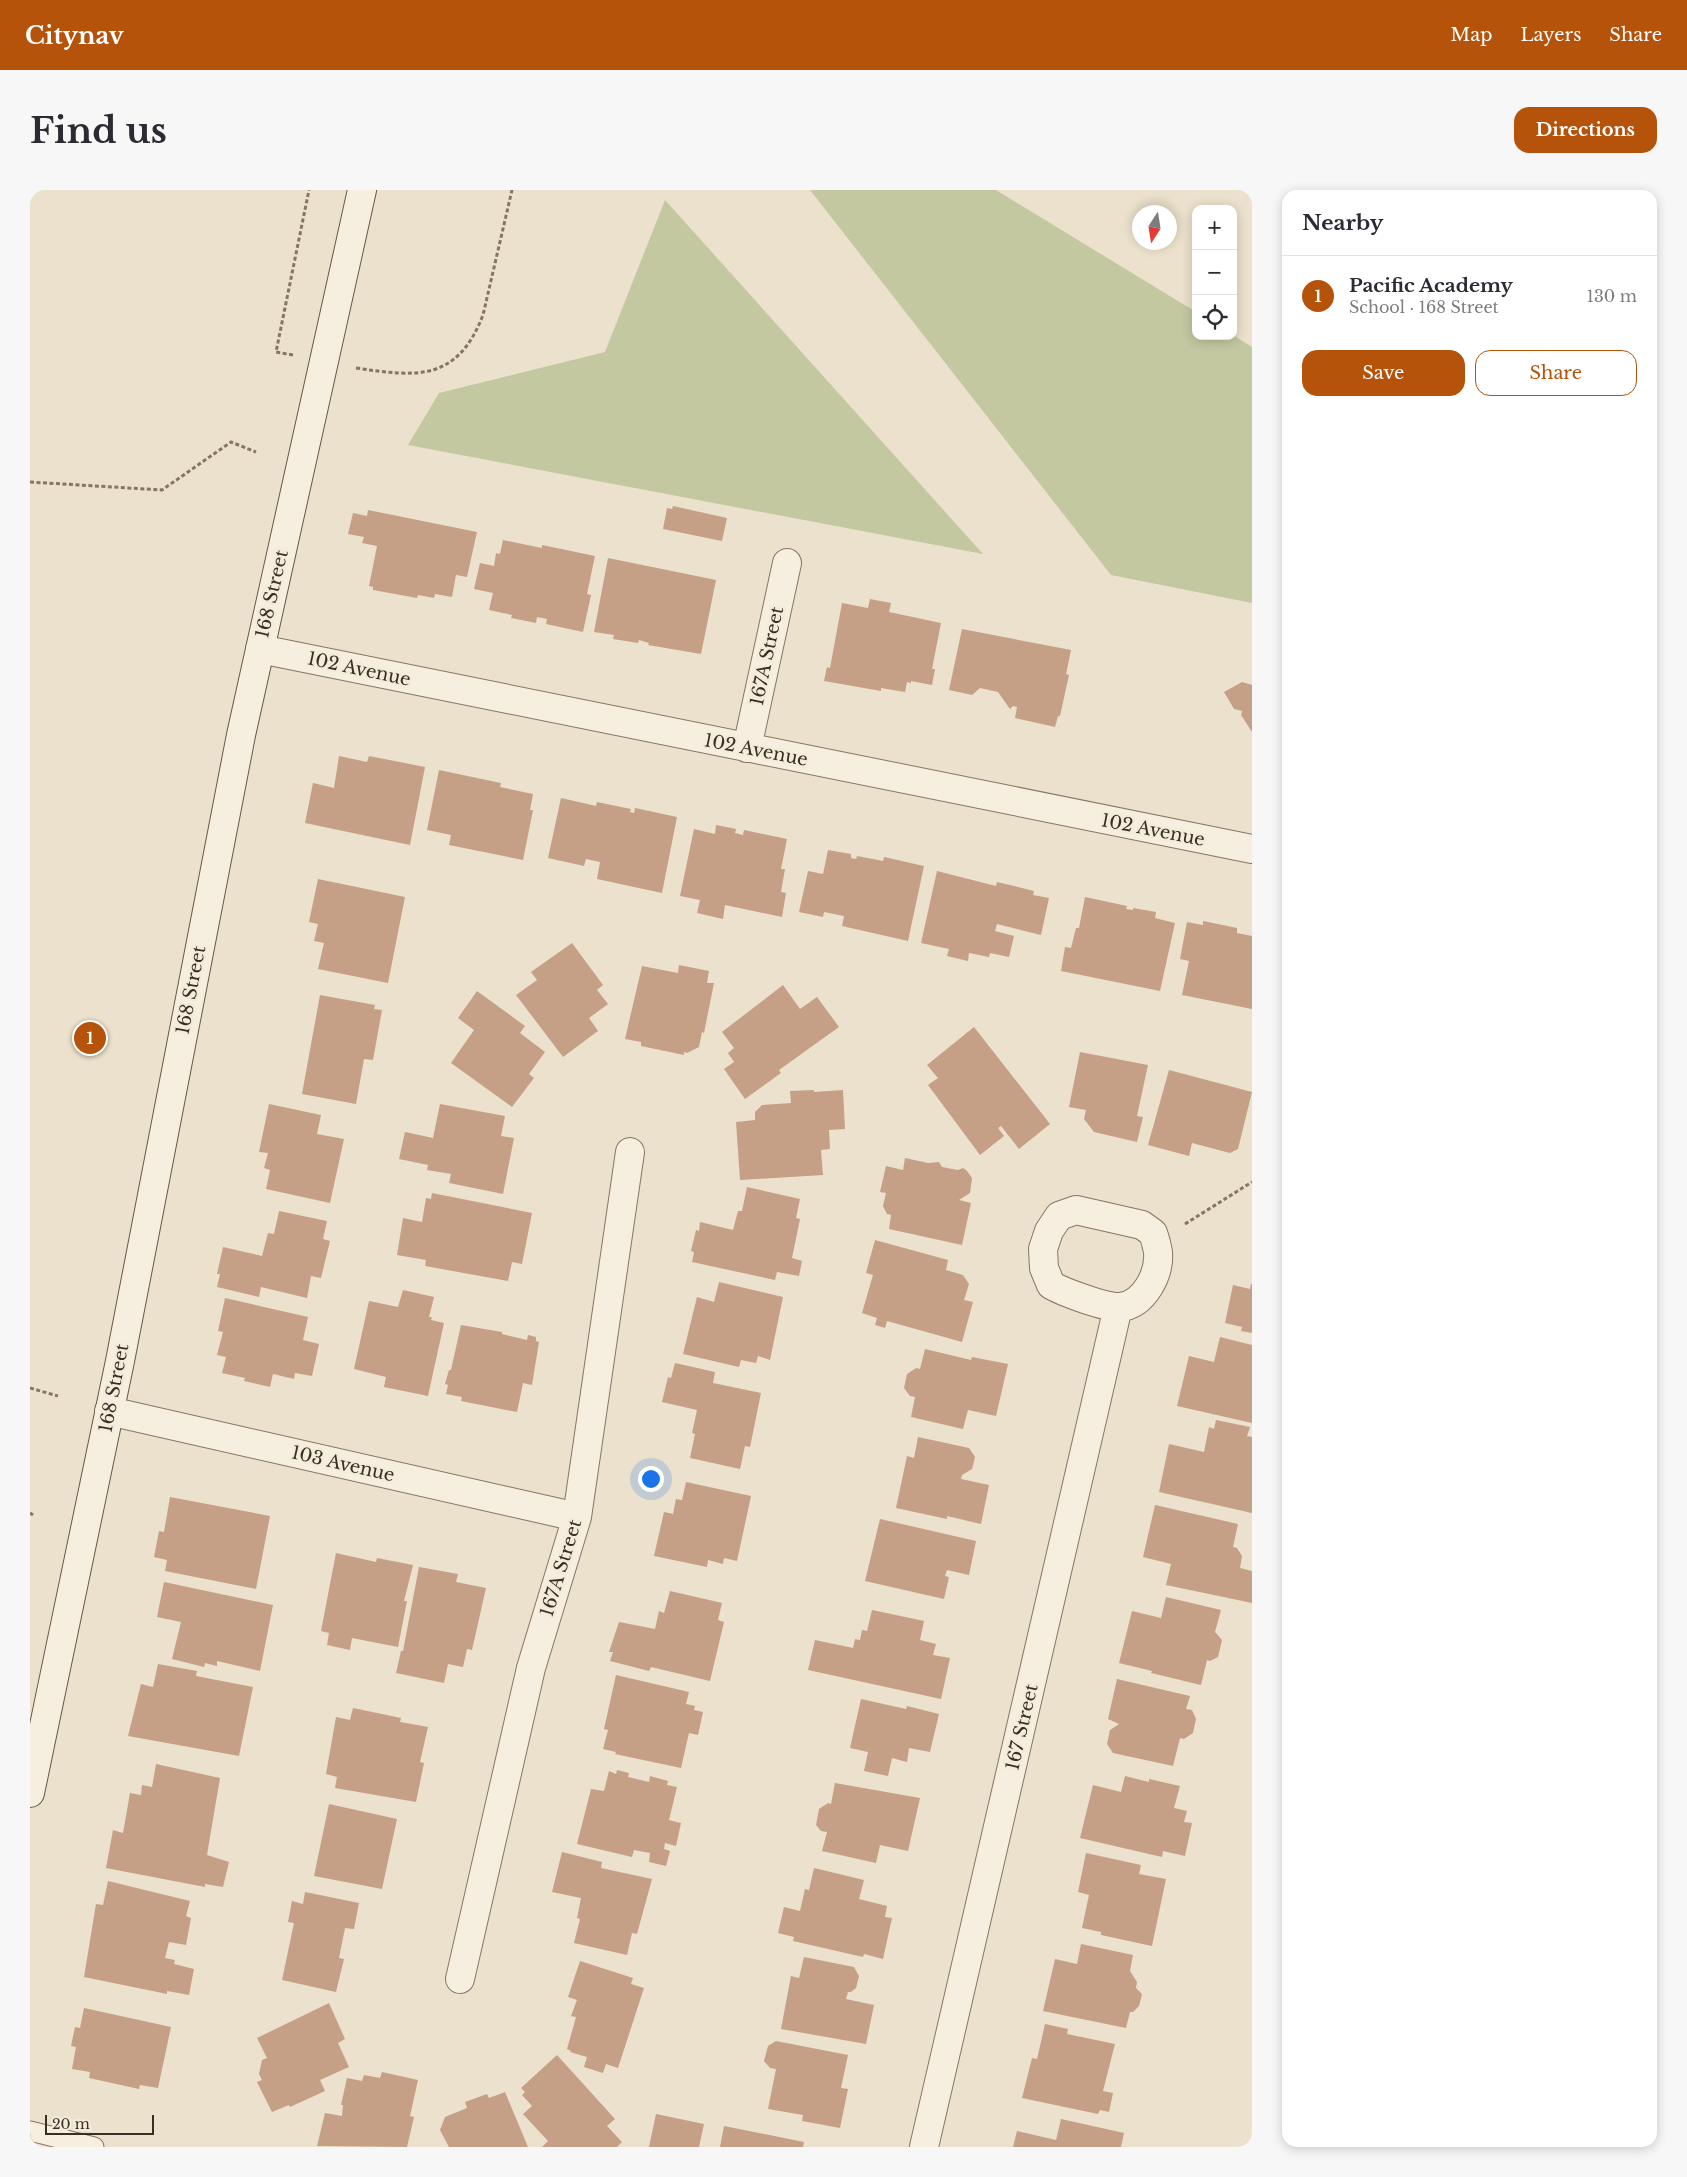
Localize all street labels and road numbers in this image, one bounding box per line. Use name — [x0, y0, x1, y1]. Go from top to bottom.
street label: 168 Street — [251, 548, 293, 640]
street label: 167A Street — [746, 604, 788, 707]
street label: 102 Avenue — [305, 647, 413, 691]
street label: 102 Avenue — [702, 729, 810, 771]
street label: 102 Avenue — [1099, 809, 1207, 851]
street label: 168 Street — [172, 944, 210, 1036]
street label: 168 Street — [95, 1342, 133, 1434]
street label: 103 Avenue — [289, 1441, 397, 1487]
street label: 167A Street — [536, 1517, 586, 1619]
street label: 167 Street — [1001, 1681, 1043, 1772]

